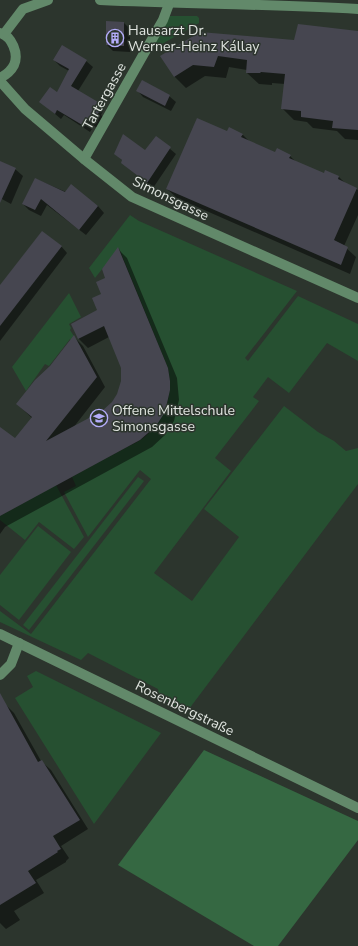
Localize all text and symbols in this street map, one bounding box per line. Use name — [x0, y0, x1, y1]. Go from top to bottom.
place label: Hausarzt Dr. Werner-Heinz Kállay — [128, 21, 260, 56]
building icon: Hausarzt Dr. Werner-Heinz Kállay — [105, 28, 125, 48]
street label: Tartergasse — [78, 59, 131, 133]
street label: Simonsgasse — [129, 172, 212, 225]
place label: Offene Mittelschule Simonsgasse — [112, 401, 235, 436]
school or university icon: Offene Mittelschule Simonsgasse — [89, 408, 109, 428]
street label: Rosenbergstraße — [132, 676, 237, 741]

